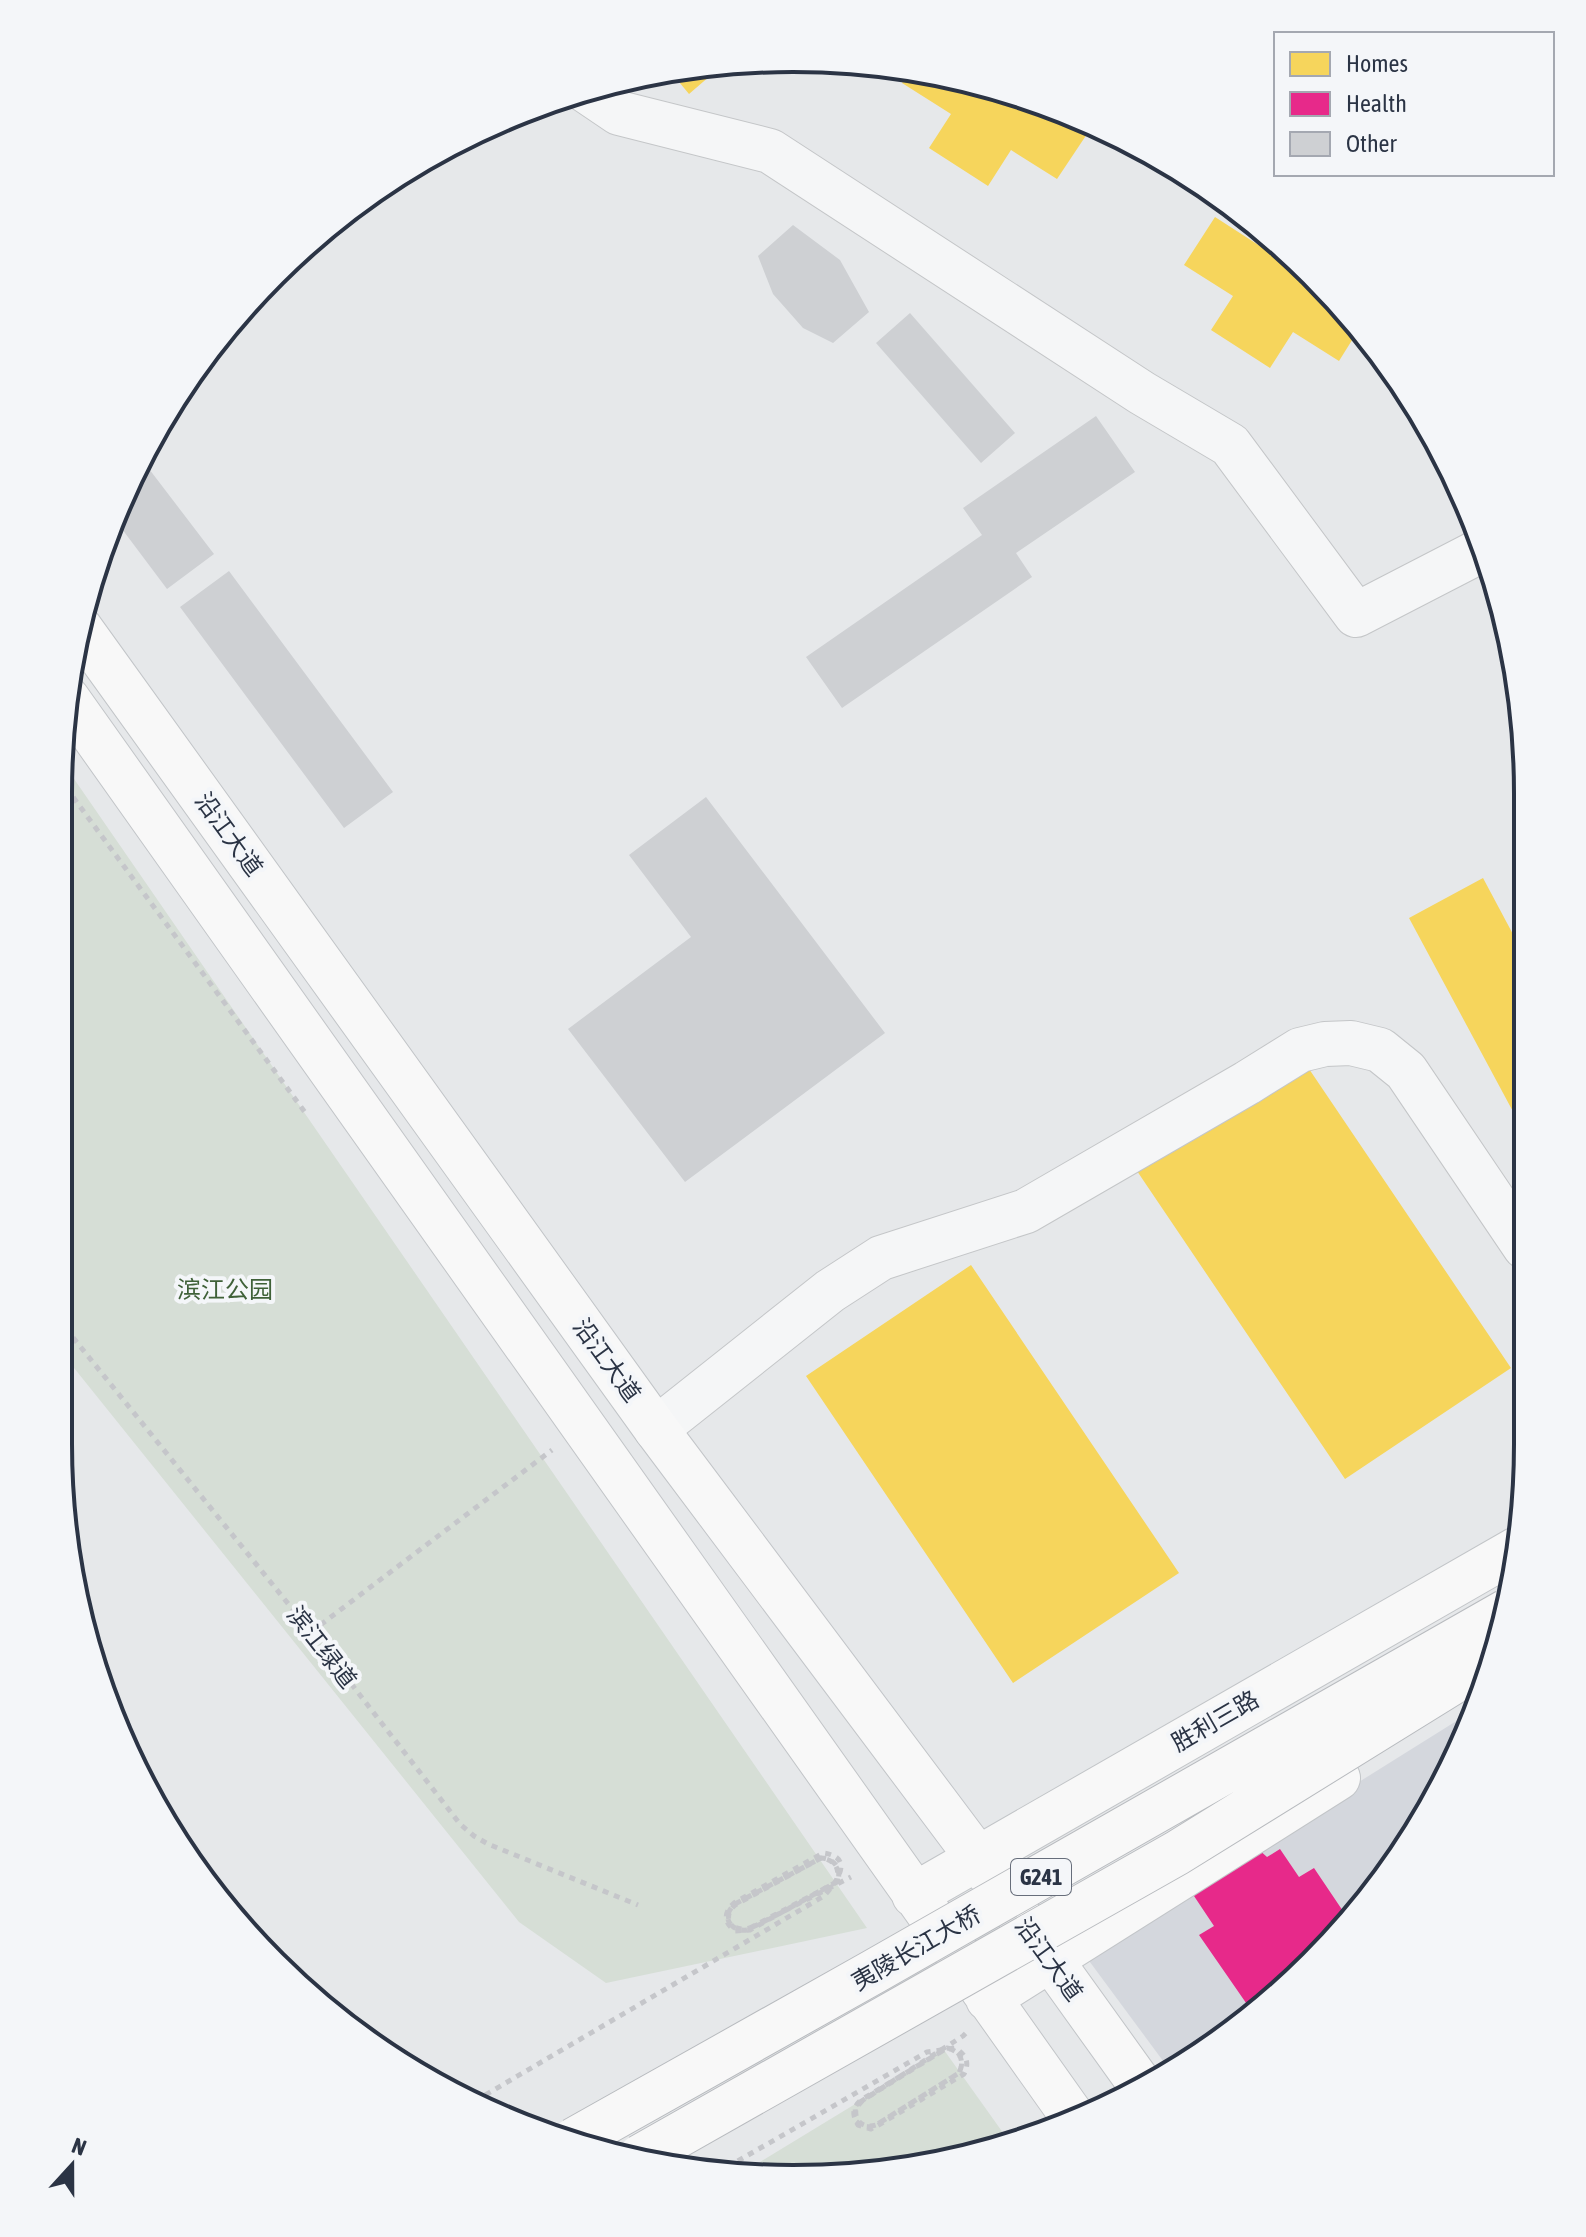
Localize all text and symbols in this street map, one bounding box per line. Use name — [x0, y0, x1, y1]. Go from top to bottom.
legend — [1274, 32, 1554, 176]
text: Homes — [1346, 50, 1408, 77]
text: Health — [1346, 90, 1407, 117]
text: Other — [1346, 130, 1397, 157]
street label: 沿江大道 — [190, 787, 268, 881]
park label: 滨江公园 — [177, 1276, 273, 1303]
street label: 沿江大道 — [568, 1313, 646, 1407]
street label: 滨江绿道 — [282, 1601, 362, 1693]
street label: 胜利三路 — [1167, 1685, 1263, 1757]
road number: G241 — [1011, 1859, 1071, 1895]
street label: 夷陵长江大桥 — [847, 1900, 985, 1996]
street label: 沿江大道 — [1010, 1912, 1088, 2006]
north arrow — [32, 2125, 112, 2205]
text: N — [68, 2132, 90, 2161]

